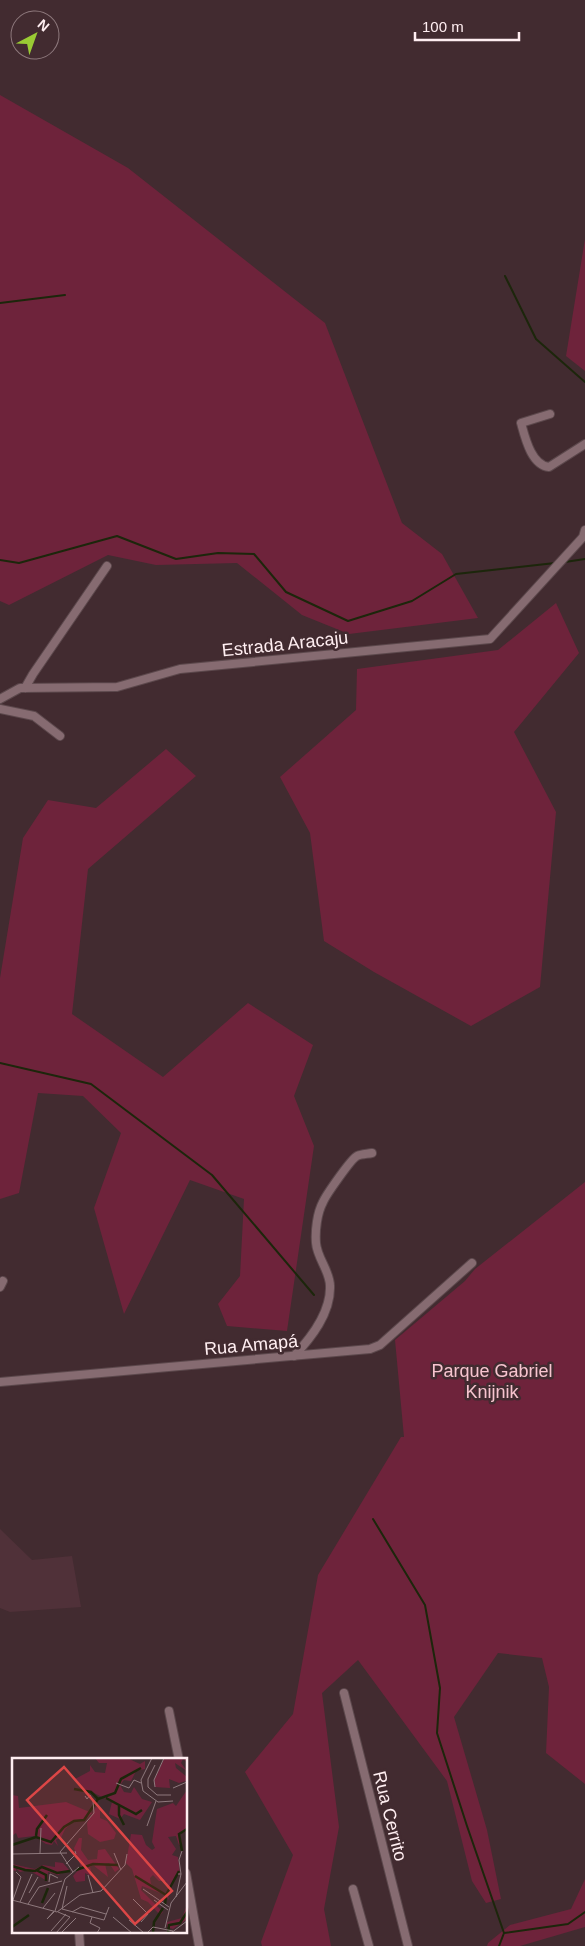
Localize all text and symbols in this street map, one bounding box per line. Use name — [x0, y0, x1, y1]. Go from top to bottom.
north arrow — [10, 10, 60, 60]
scale bar — [415, 10, 519, 42]
text: N — [34, 16, 53, 35]
text: 100 m — [422, 18, 464, 35]
street label: Estrada Aracaju — [221, 627, 349, 661]
street label: Rua Amapá — [203, 1331, 300, 1359]
park label: Parque Gabriel Knijnik — [431, 1361, 553, 1402]
inset map — [12, 1758, 188, 1934]
street label: Rua Cerrito — [369, 1769, 411, 1863]

